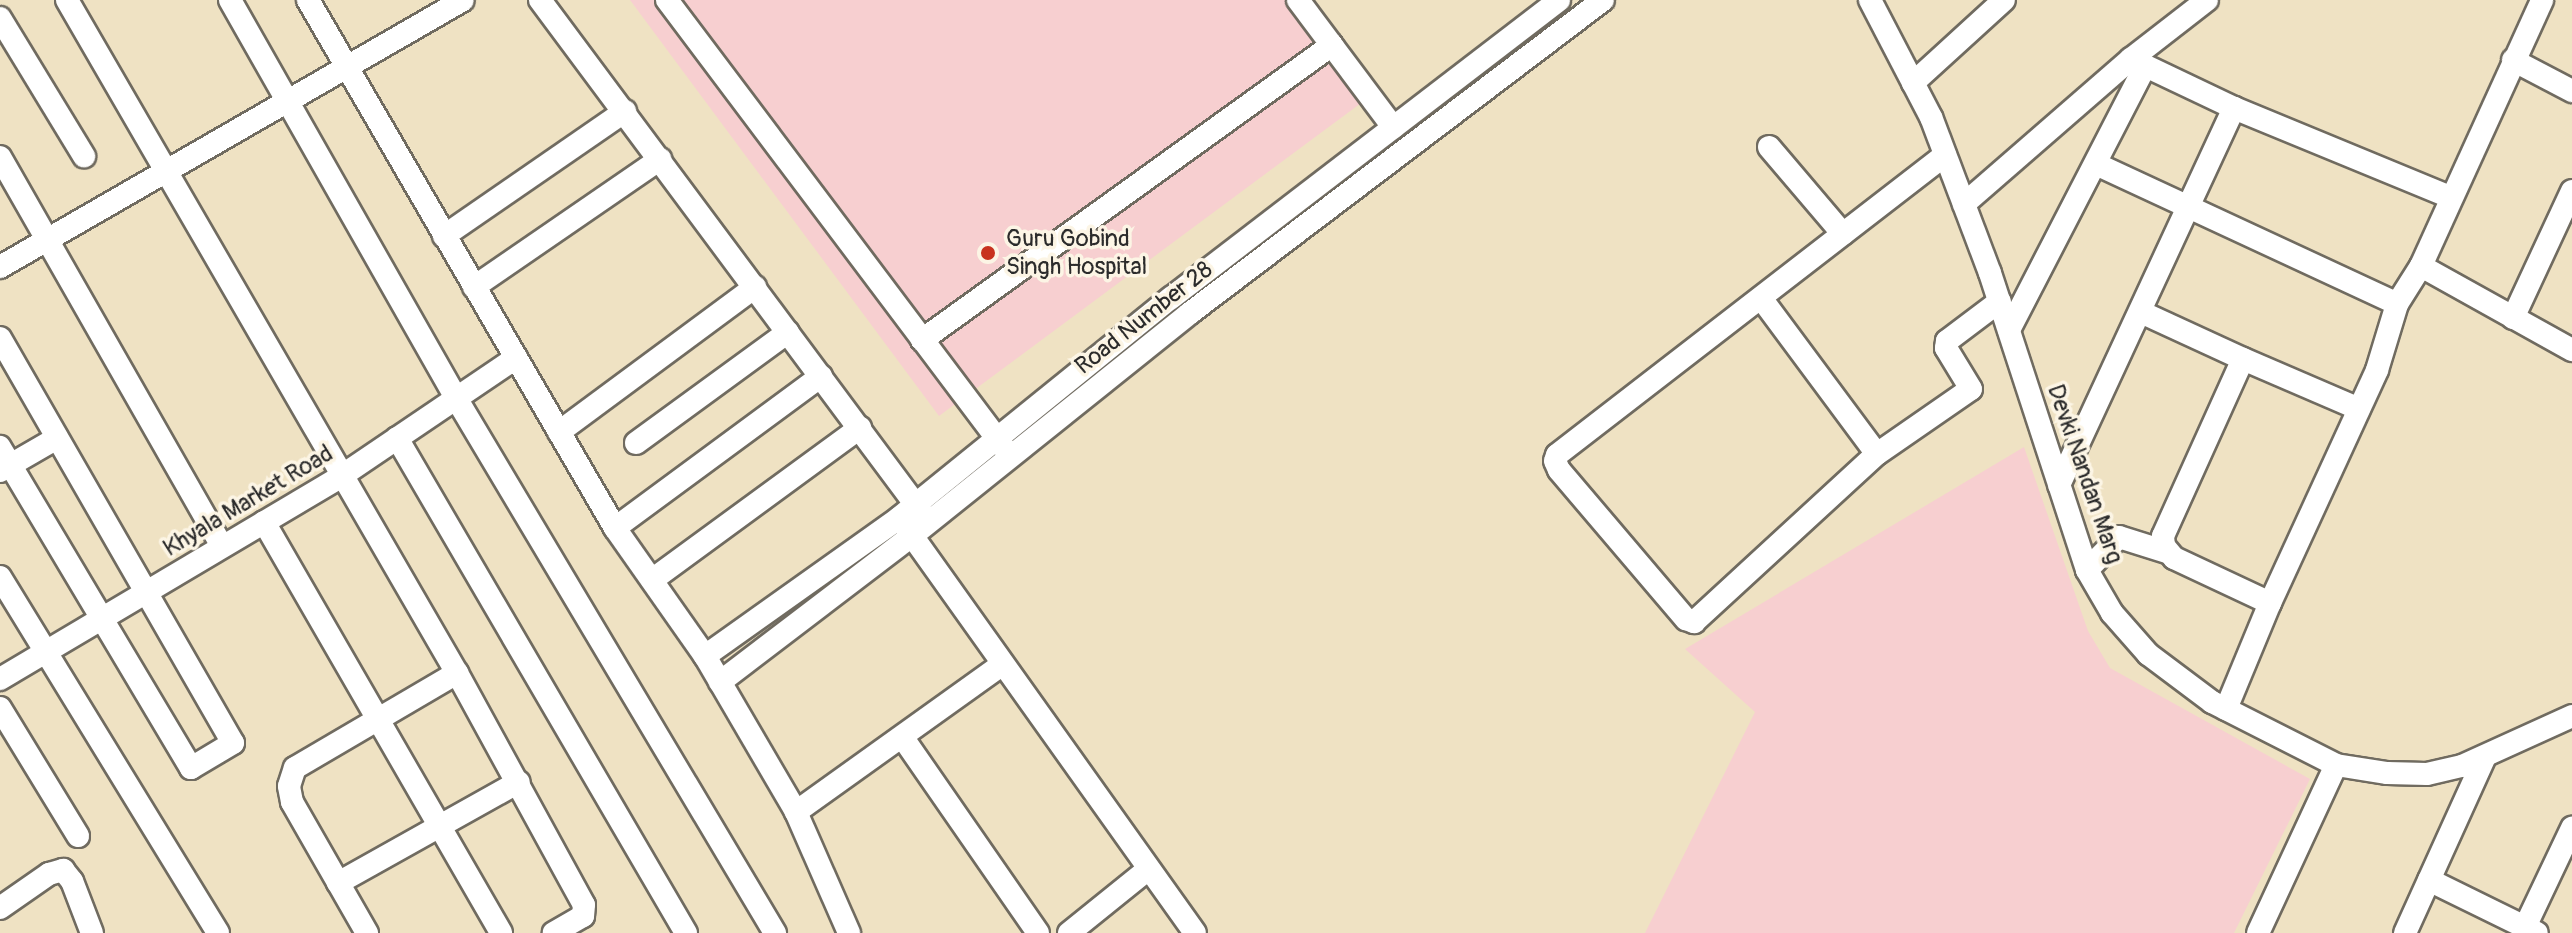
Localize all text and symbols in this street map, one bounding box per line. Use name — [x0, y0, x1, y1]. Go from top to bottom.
place label: Guru Gobind Singh Hospital — [1006, 225, 1147, 281]
marker: Guru Gobind Singh Hospital — [977, 242, 999, 264]
street label: Road Number 28 — [1069, 255, 1219, 381]
street label: Devki Nandan Marg — [2041, 381, 2129, 567]
street label: Khyala Market Road — [158, 439, 338, 563]

